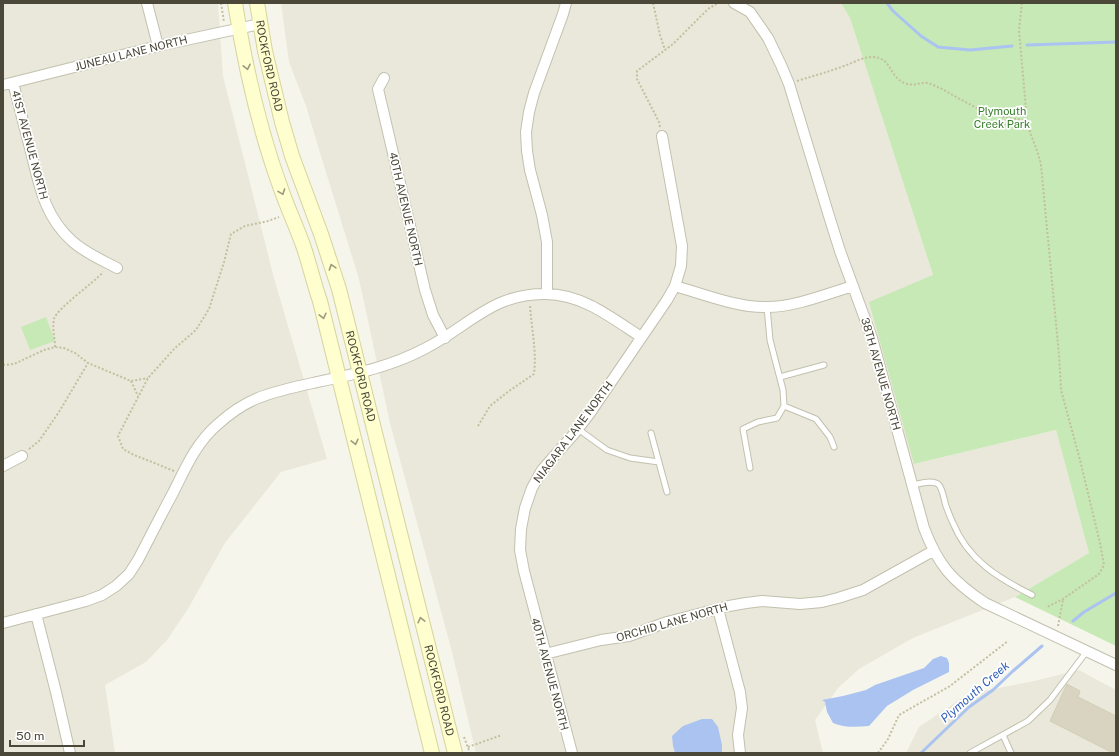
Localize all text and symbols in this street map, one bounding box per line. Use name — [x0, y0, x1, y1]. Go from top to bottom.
street label: ROCKFORD ROAD — [254, 19, 285, 113]
street label: JUNEAU LANE NORTH — [73, 33, 189, 73]
one-way arrow — [243, 64, 251, 70]
street label: 41ST AVENUE NORTH — [10, 89, 50, 201]
park label: Plymouth Creek Park — [974, 105, 1030, 130]
street label: 40TH AVENUE NORTH — [387, 151, 425, 267]
one-way arrow — [277, 189, 286, 196]
one-way arrow — [328, 264, 337, 271]
one-way arrow — [318, 312, 327, 319]
street label: 38TH AVENUE NORTH — [859, 316, 903, 432]
street label: ROCKFORD ROAD — [344, 329, 378, 423]
street label: NIAGARA LANE NORTH — [531, 379, 615, 485]
one-way arrow — [350, 439, 358, 445]
street label: ORCHID LANE NORTH — [615, 600, 729, 644]
street label: 40TH AVENUE NORTH — [529, 616, 571, 732]
one-way arrow — [418, 617, 426, 623]
street label: ROCKFORD ROAD — [422, 644, 457, 738]
water label: Plymouth Creek — [938, 658, 1013, 726]
scale bar — [10, 722, 84, 748]
text: 50 m — [16, 729, 44, 743]

